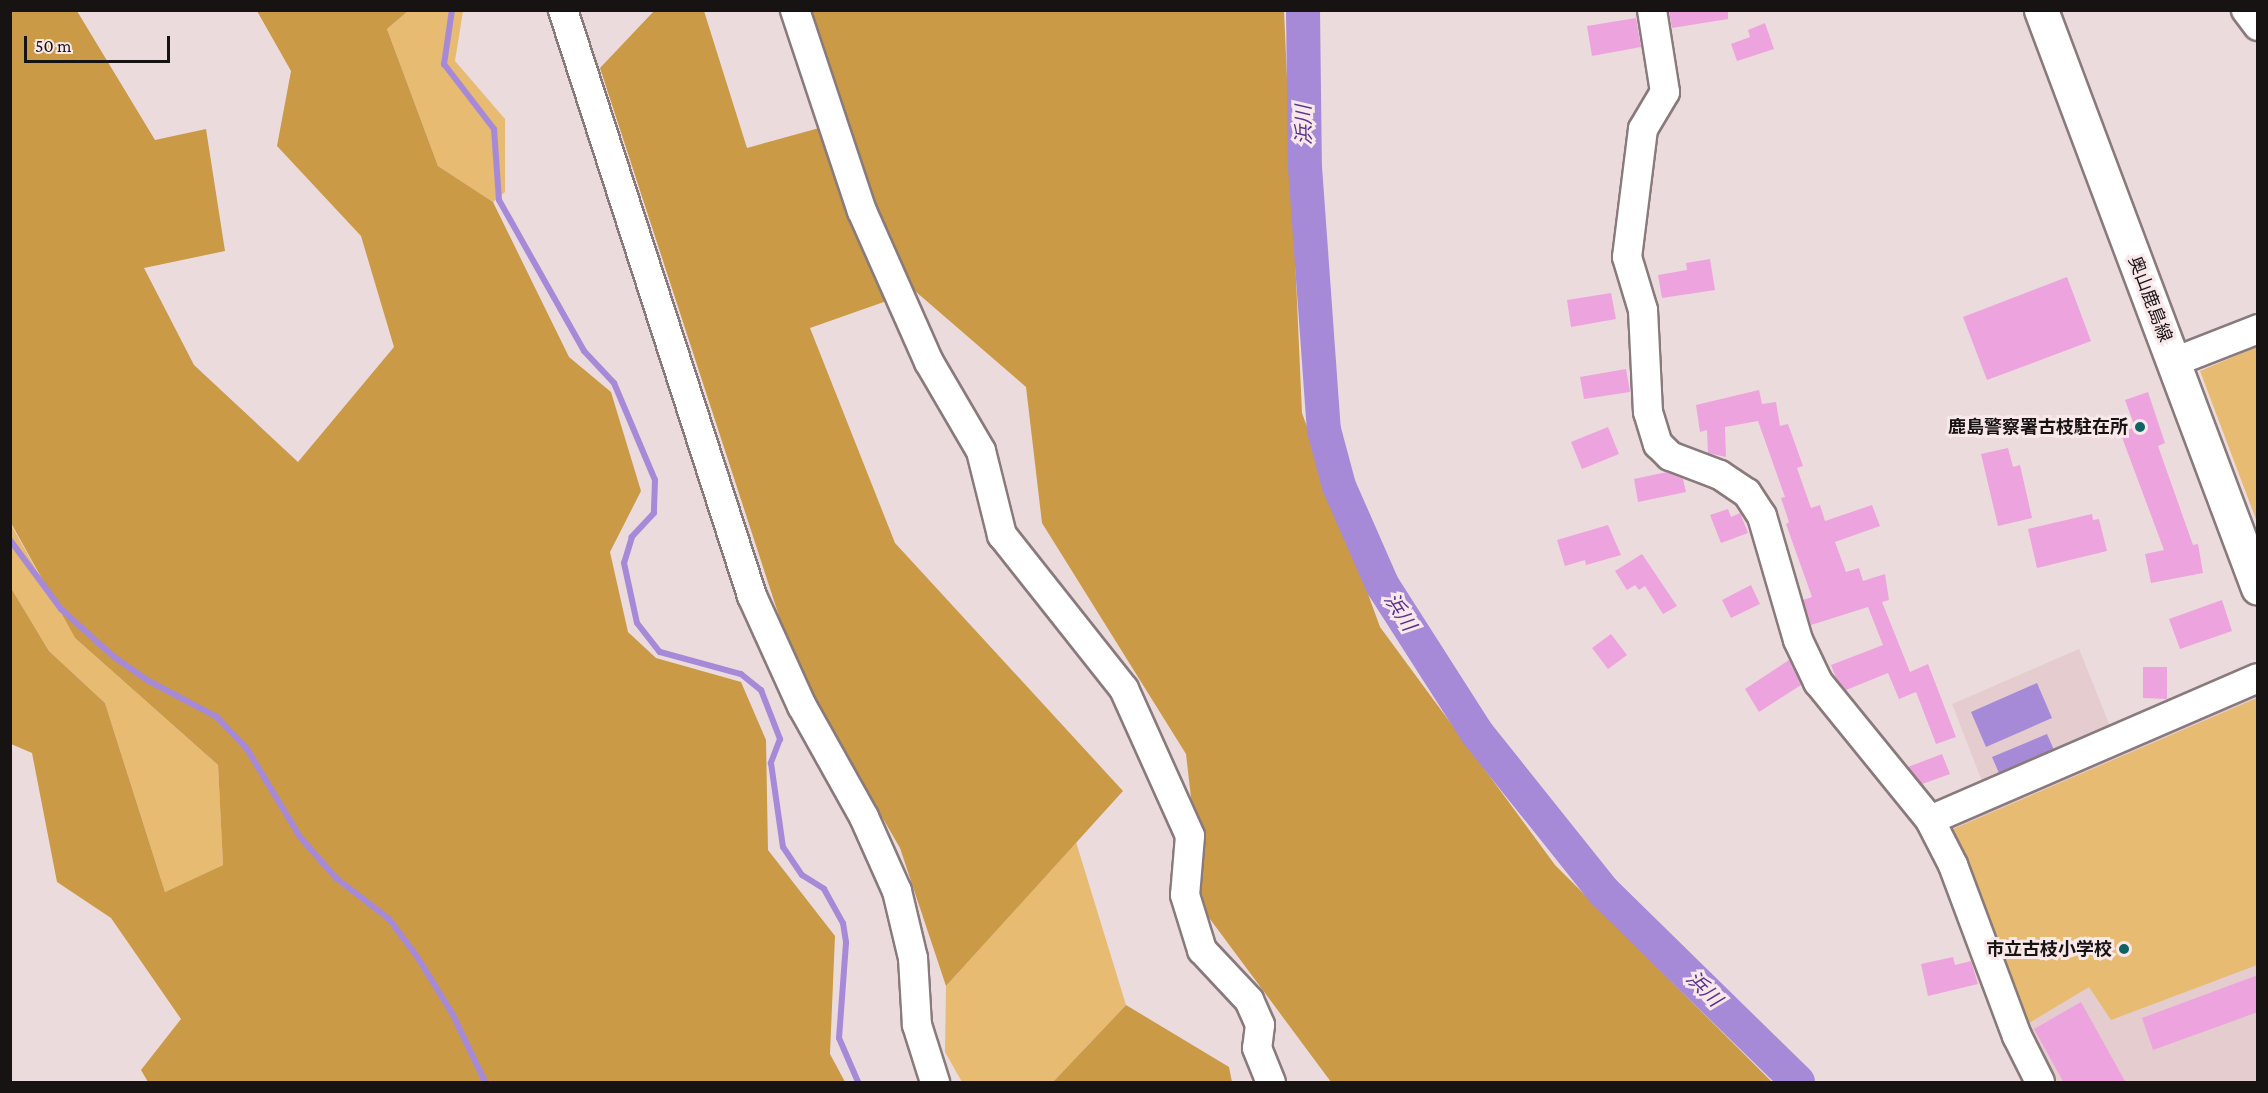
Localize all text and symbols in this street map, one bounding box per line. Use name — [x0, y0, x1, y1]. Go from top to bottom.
scale bar — [27, 24, 172, 62]
text: 50 m — [35, 36, 72, 56]
water label: 浜川 — [1292, 105, 1316, 145]
street label: 奥山鹿島線 — [2124, 253, 2176, 345]
place label: 鹿島警察署古枝駐在所 — [1948, 416, 2128, 438]
marker: 鹿島警察署古枝駐在所 — [2133, 420, 2147, 434]
water label: 浜川 — [1379, 589, 1421, 635]
place label: 市立古枝小学校 — [1986, 938, 2112, 960]
marker: 市立古枝小学校 — [2117, 942, 2131, 956]
water label: 浜川 — [1681, 966, 1727, 1012]

